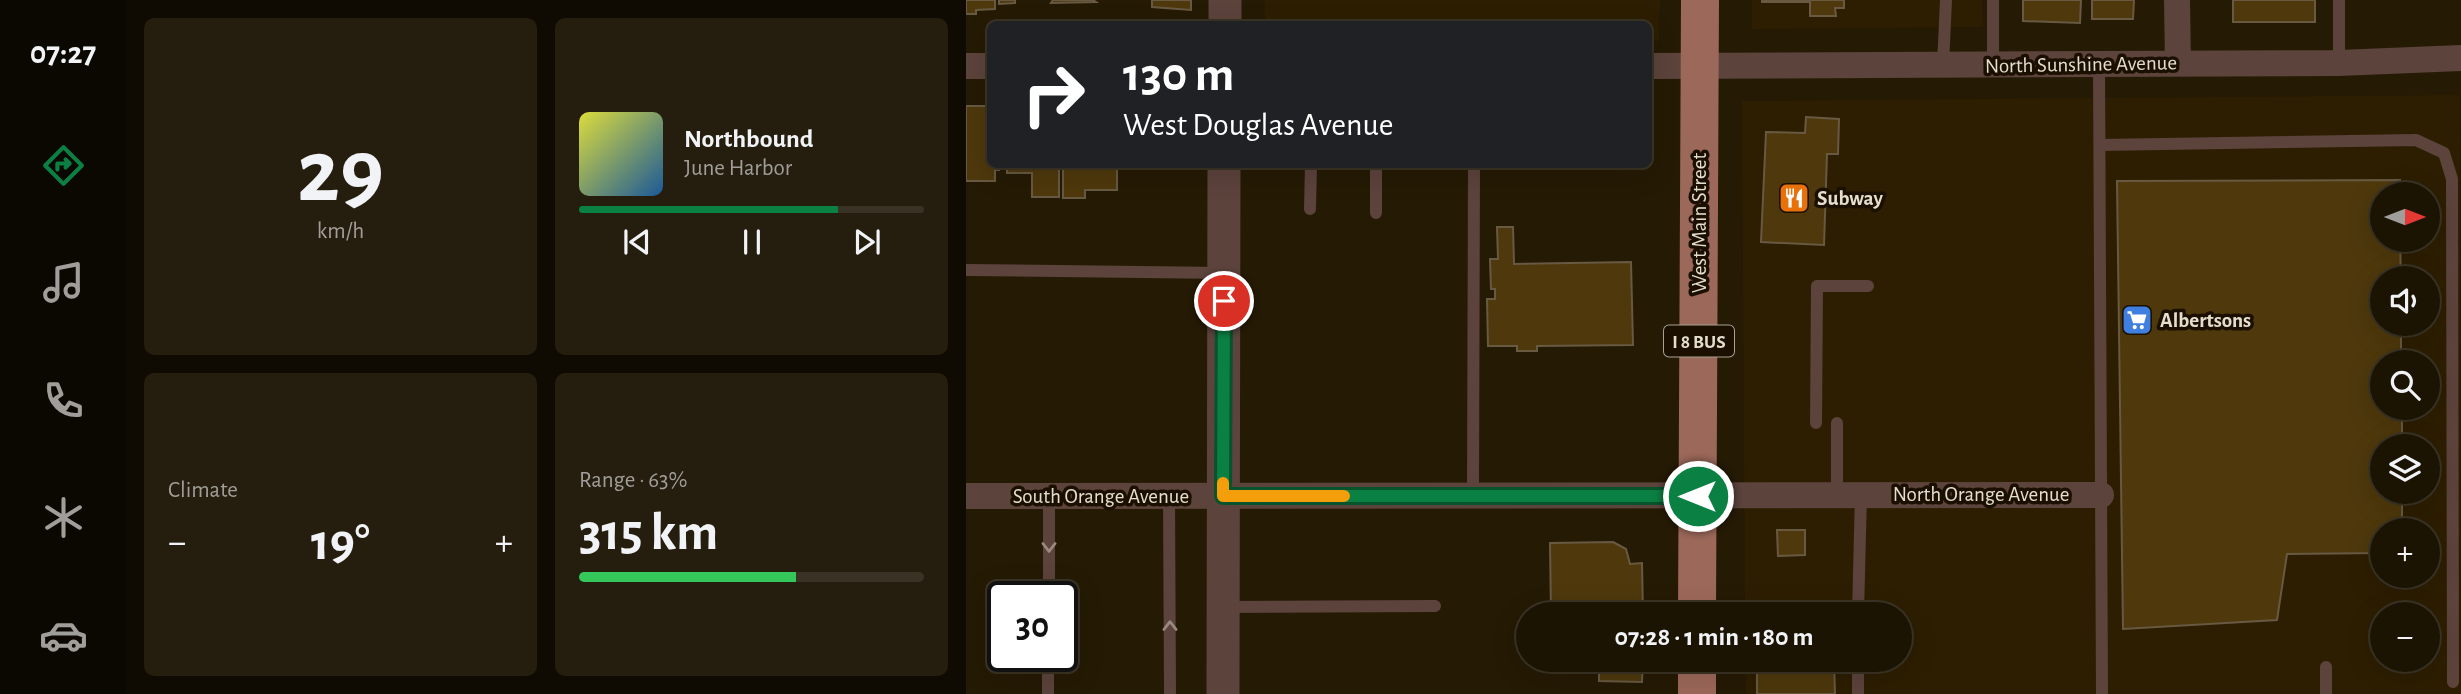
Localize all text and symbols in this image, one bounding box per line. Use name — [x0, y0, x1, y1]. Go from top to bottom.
text: 07:27 — [30, 37, 96, 69]
icon: right — [1008, 49, 1099, 140]
text: 130 m — [1123, 51, 1234, 100]
street label: North Sunshine Avenue — [1985, 52, 2177, 77]
text: West Douglas Avenue — [1123, 109, 1394, 141]
text: Northbound — [684, 126, 813, 152]
text: 29 — [297, 127, 384, 218]
icon: directions — [39, 141, 88, 190]
street label: West Main Street — [1689, 153, 1710, 293]
text: June Harbor — [684, 157, 792, 180]
restaurant icon: Subway — [1777, 181, 1811, 215]
north arrow — [2370, 182, 2440, 252]
map controls — [2370, 182, 2440, 672]
place label: Subway — [1817, 188, 1883, 209]
text: km/h — [317, 220, 364, 243]
icon: previous — [618, 223, 656, 261]
icon: pause — [733, 223, 771, 261]
icon: next — [848, 223, 886, 261]
icon: music — [39, 258, 88, 307]
button: sound — [2370, 266, 2440, 336]
pin — [1194, 271, 1254, 331]
icon: arrive — [1205, 282, 1243, 320]
supermarket icon: Albertsons — [2120, 303, 2154, 337]
place label: Albertsons — [2160, 310, 2251, 331]
road number: I 8 BUS — [1664, 326, 1734, 356]
button: search — [2370, 350, 2440, 420]
icon: phone — [39, 376, 88, 425]
button: layers — [2370, 434, 2440, 504]
position arrow — [1661, 459, 1735, 533]
text: Range · 63% — [579, 469, 687, 492]
text: Climate — [168, 479, 238, 502]
street label: North Orange Avenue — [1893, 484, 2069, 505]
street label: South Orange Avenue — [1013, 486, 1189, 507]
icon: climate — [39, 493, 88, 542]
text: 315 km — [579, 507, 718, 559]
text: 19° — [311, 517, 370, 569]
button: + — [2370, 518, 2440, 588]
text: − — [168, 524, 186, 562]
text: + — [495, 524, 513, 562]
one-way arrow — [1041, 542, 1057, 552]
speed limit sign: 30 — [987, 581, 1078, 672]
button: − — [2370, 602, 2440, 672]
icon: car — [39, 611, 88, 660]
one-way arrow — [1162, 620, 1178, 631]
text: 07:28 · 1 min · 180 m — [1615, 624, 1813, 650]

